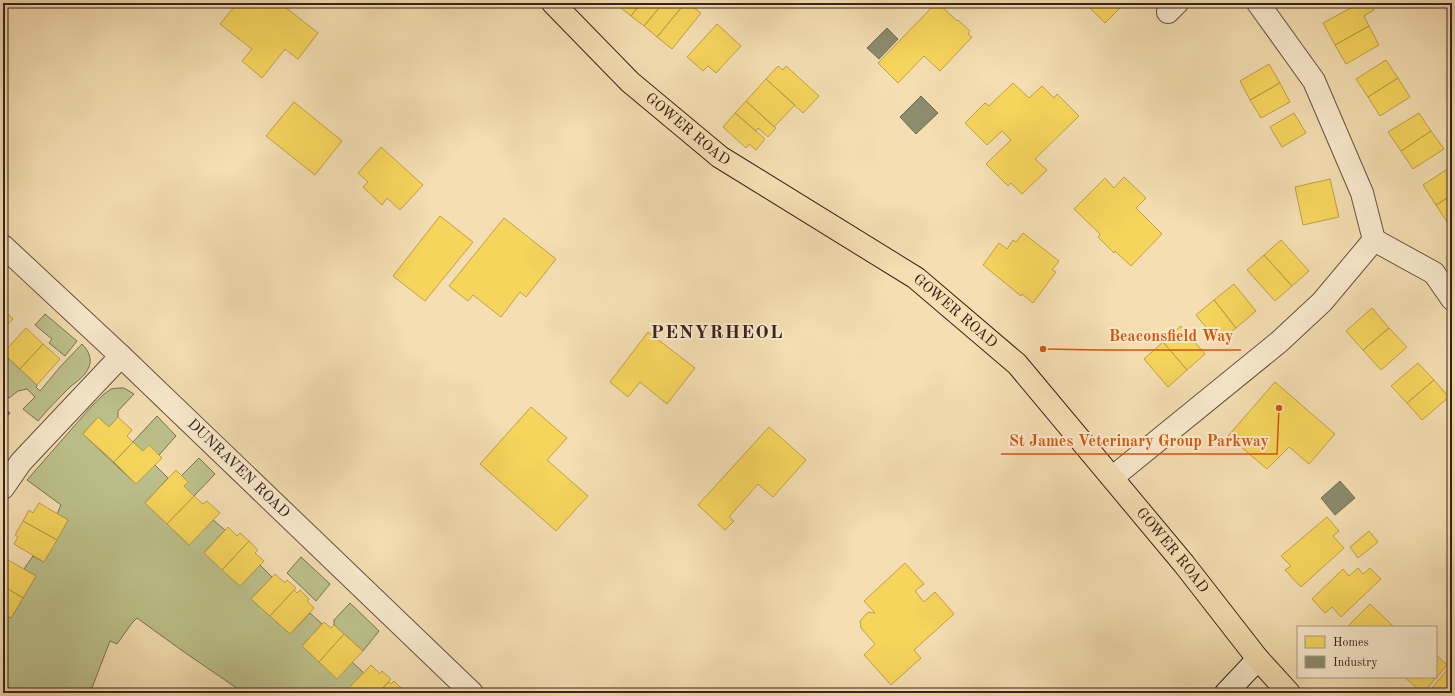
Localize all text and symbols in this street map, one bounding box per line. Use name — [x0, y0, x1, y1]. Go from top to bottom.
street label: GOWER ROAD — [642, 90, 732, 169]
street label: GOWER ROAD — [910, 271, 1000, 351]
callout: Beaconsfield Way — [1100, 322, 1241, 350]
district label: PENYRHEOL — [651, 324, 783, 343]
text: Beaconsfield Way — [1109, 329, 1233, 345]
street label: DUNRAVEN ROAD — [184, 416, 292, 521]
callout: St James Veterinary Group Parkway — [1001, 426, 1277, 454]
text: St James Veterinary Group Parkway — [1009, 434, 1269, 450]
street label: GOWER ROAD — [1133, 505, 1211, 596]
legend — [1297, 626, 1437, 678]
text: Homes — [1333, 637, 1369, 649]
text: Industry — [1333, 657, 1378, 669]

